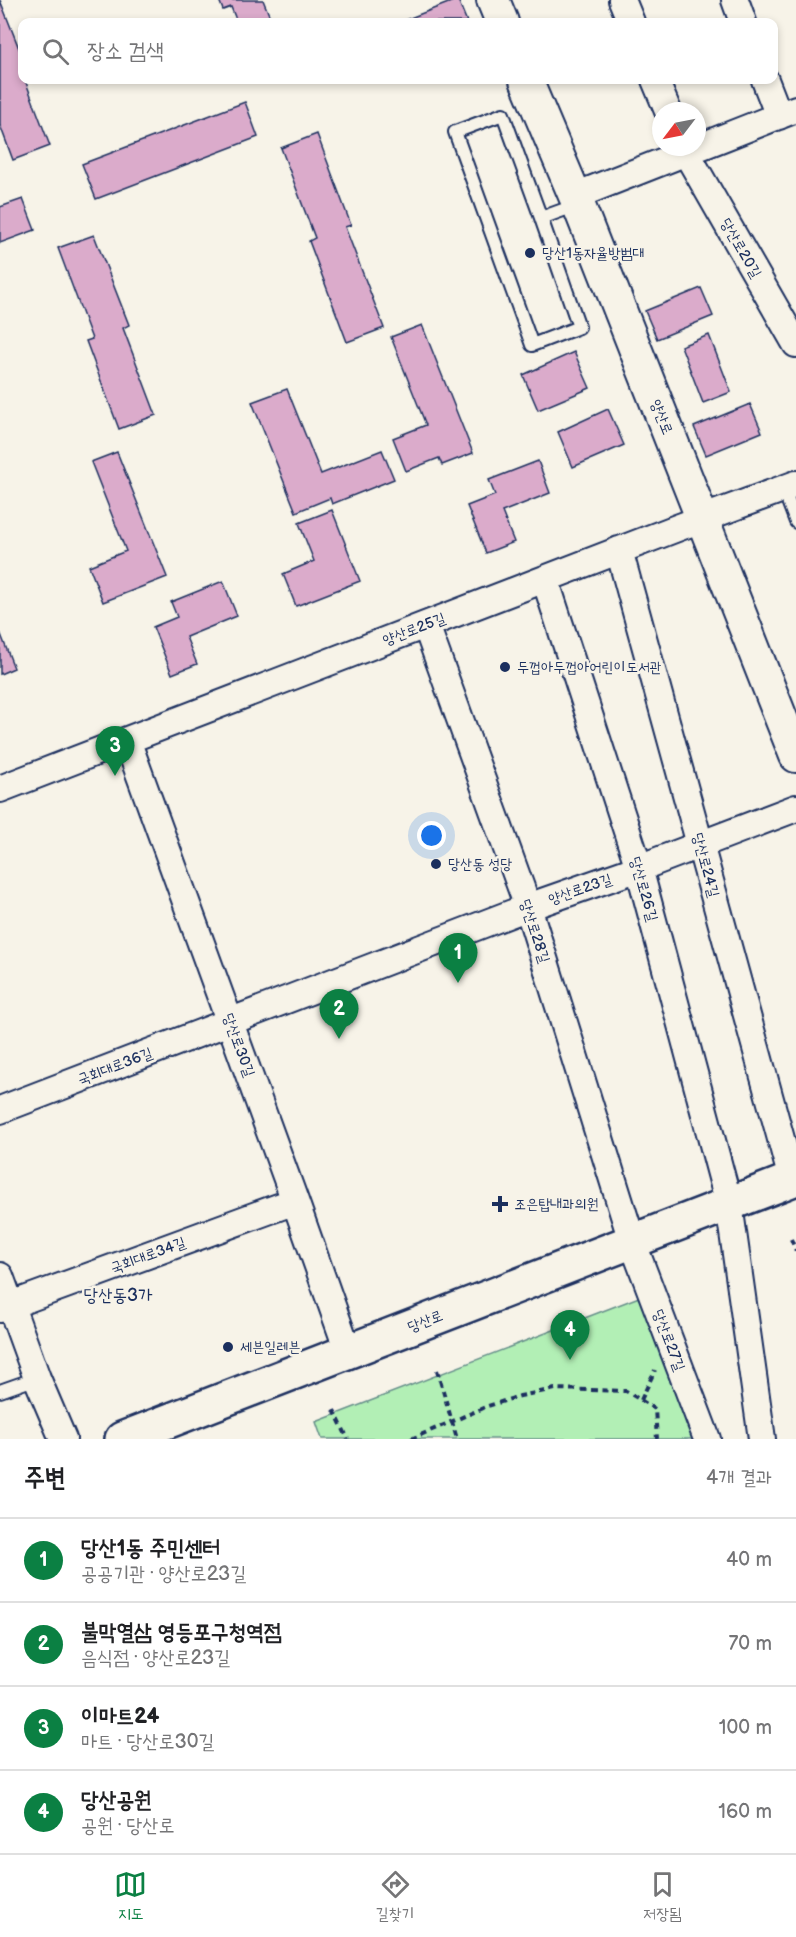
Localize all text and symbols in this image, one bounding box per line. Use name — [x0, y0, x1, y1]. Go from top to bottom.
search box — [18, 18, 778, 84]
icon: search — [39, 35, 72, 68]
text: 장소 검색 — [87, 38, 164, 65]
north arrow — [652, 102, 706, 156]
street label: 당산로20길 — [716, 215, 765, 282]
place label: 당산1동자율방범대 — [542, 244, 644, 263]
marker: 당산1동자율방범대 — [523, 246, 537, 260]
street label: 양산로 — [646, 397, 677, 438]
street label: 양산로25길 — [380, 609, 448, 650]
place label: 두껍아두껍아어린이도서관 — [517, 658, 662, 677]
marker: 두껍아두껍아어린이도서관 — [498, 660, 512, 674]
pin: 3 — [96, 726, 134, 776]
your location — [417, 821, 446, 850]
street label: 당산로24길 — [688, 831, 723, 899]
place label: 당산동 성당 — [448, 855, 512, 874]
street label: 당산로26길 — [625, 855, 662, 924]
marker: 당산동 성당 — [429, 857, 443, 871]
street label: 양산로23길 — [546, 870, 614, 909]
street label: 당산로28길 — [515, 897, 554, 965]
pin: 1 — [438, 934, 478, 983]
pin: 2 — [320, 990, 358, 1039]
street label: 당산로30길 — [218, 1011, 259, 1080]
street label: 국회대로36길 — [75, 1043, 155, 1089]
marker: 조은탑내과의원 — [491, 1195, 509, 1213]
place label: 조은탑내과의원 — [514, 1195, 599, 1214]
street label: 국회대로34길 — [108, 1233, 188, 1278]
district label: 당산동3가 — [83, 1285, 153, 1306]
street label: 당산로 — [405, 1306, 445, 1337]
street label: 당산로27길 — [648, 1307, 689, 1374]
pin: 4 — [550, 1310, 590, 1360]
place label: 세븐일레븐 — [240, 1338, 300, 1357]
marker: 세븐일레븐 — [221, 1340, 235, 1354]
text: 주변 — [24, 1463, 66, 1494]
text: 4개 결과 — [706, 1466, 772, 1490]
text: 당산1동 주민센터 — [81, 1535, 220, 1562]
text: 1 — [39, 1548, 48, 1572]
text: 40 m — [726, 1548, 772, 1572]
text: 공공기관 · 양산로23길 — [81, 1562, 247, 1586]
text: 불막열삼 영등포구청역점 — [81, 1619, 282, 1646]
text: 2 — [38, 1632, 49, 1656]
text: 70 m — [728, 1632, 772, 1656]
text: 음식점 · 양산로23길 — [81, 1646, 230, 1670]
text: 이마트24 — [81, 1703, 159, 1730]
text: 3 — [38, 1716, 49, 1740]
text: 100 m — [719, 1716, 772, 1740]
text: 마트 · 당산로30길 — [81, 1730, 215, 1754]
text: 당산공원 — [81, 1787, 152, 1814]
text: 4 — [38, 1800, 49, 1824]
text: 160 m — [718, 1800, 772, 1824]
text: 공원 · 당산로 — [81, 1814, 175, 1838]
tab: 지도 — [114, 1868, 147, 1924]
tab: 길찾기 — [376, 1868, 414, 1924]
tab: 저장됨 — [643, 1868, 682, 1924]

